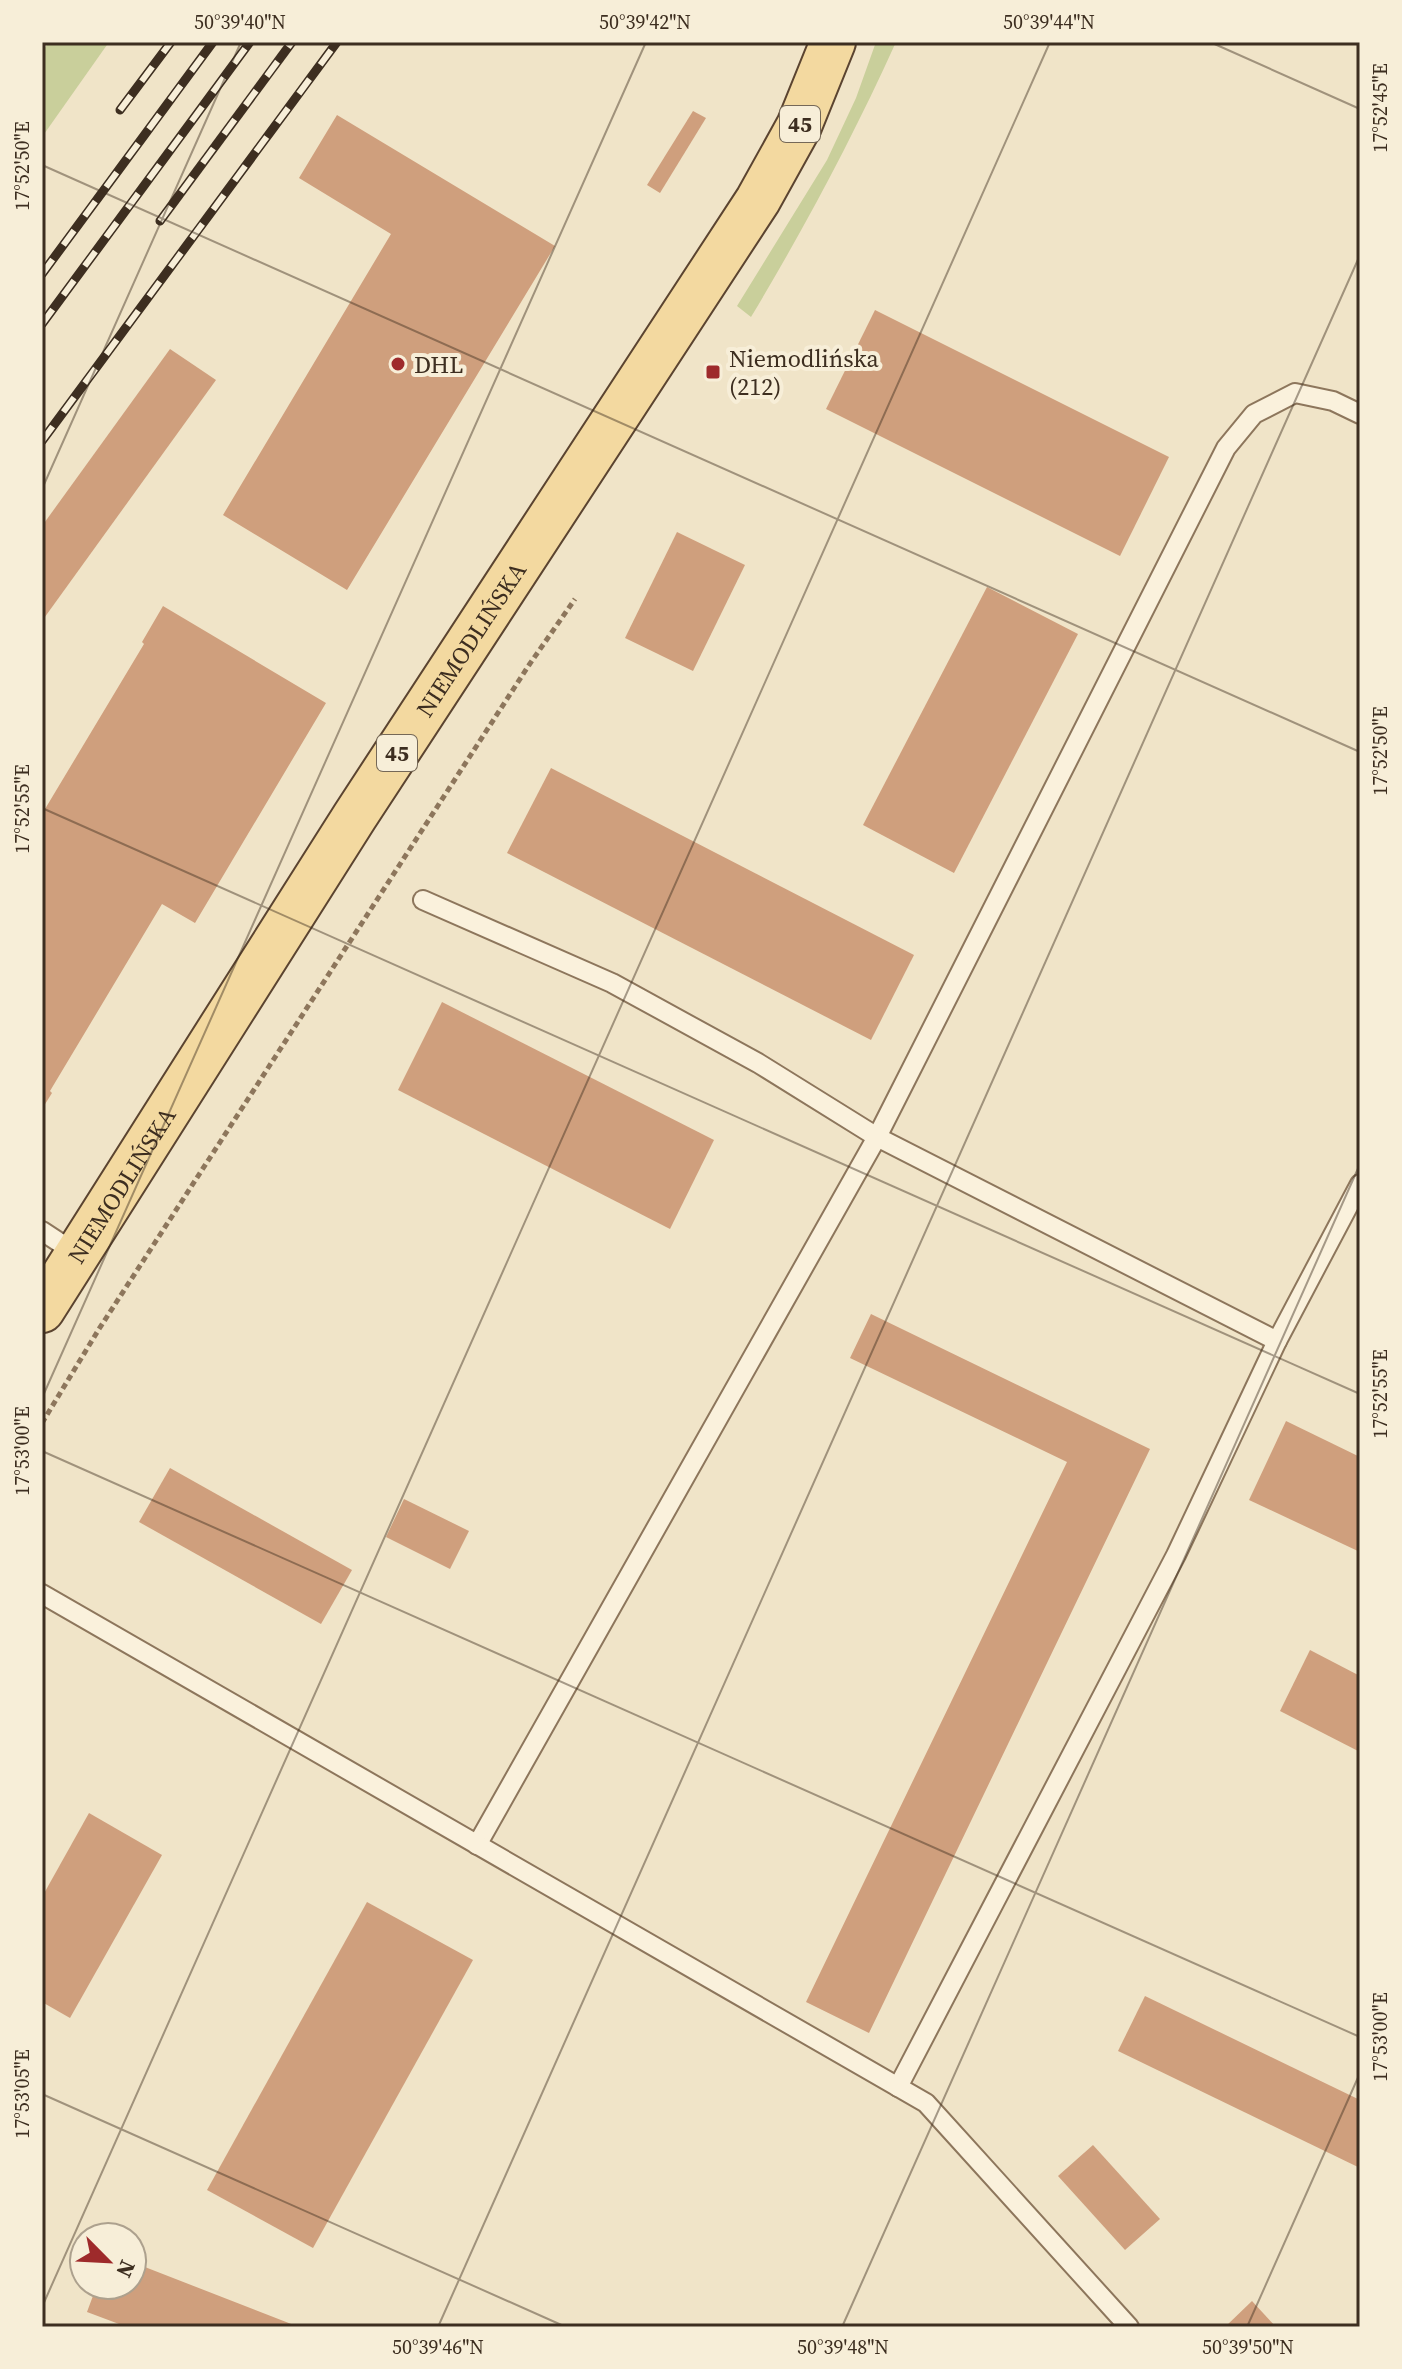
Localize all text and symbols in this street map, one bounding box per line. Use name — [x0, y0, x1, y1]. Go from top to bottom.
text: 50°39'40"N — [194, 8, 286, 36]
text: 50°39'42"N — [599, 8, 691, 36]
text: 50°39'44"N — [1003, 8, 1095, 36]
text: 17°52'45"E — [1366, 63, 1394, 153]
road number: 45 — [780, 106, 820, 142]
text: 17°52'50"E — [8, 121, 36, 211]
place label: Niemodlińska (212) — [729, 342, 880, 403]
place label: DHL — [414, 348, 464, 381]
marker: DHL — [389, 355, 407, 373]
marker: Niemodlińska (212) — [704, 363, 722, 381]
street label: NIEMODLIŃSKA — [408, 555, 533, 723]
text: 17°52'50"E — [1366, 706, 1394, 796]
road number: 45 — [377, 735, 417, 771]
text: 17°52'55"E — [8, 764, 36, 854]
street label: NIEMODLIŃSKA — [59, 1100, 183, 1269]
text: 17°52'55"E — [1366, 1349, 1394, 1439]
text: 17°53'00"E — [8, 1406, 36, 1496]
text: 17°53'00"E — [1366, 1992, 1394, 2082]
text: 17°53'05"E — [8, 2049, 36, 2139]
north arrow — [68, 2221, 148, 2301]
text: N — [109, 2256, 143, 2283]
text: 50°39'46"N — [392, 2333, 484, 2361]
text: 50°39'48"N — [797, 2333, 889, 2361]
text: 50°39'50"N — [1202, 2333, 1294, 2361]

